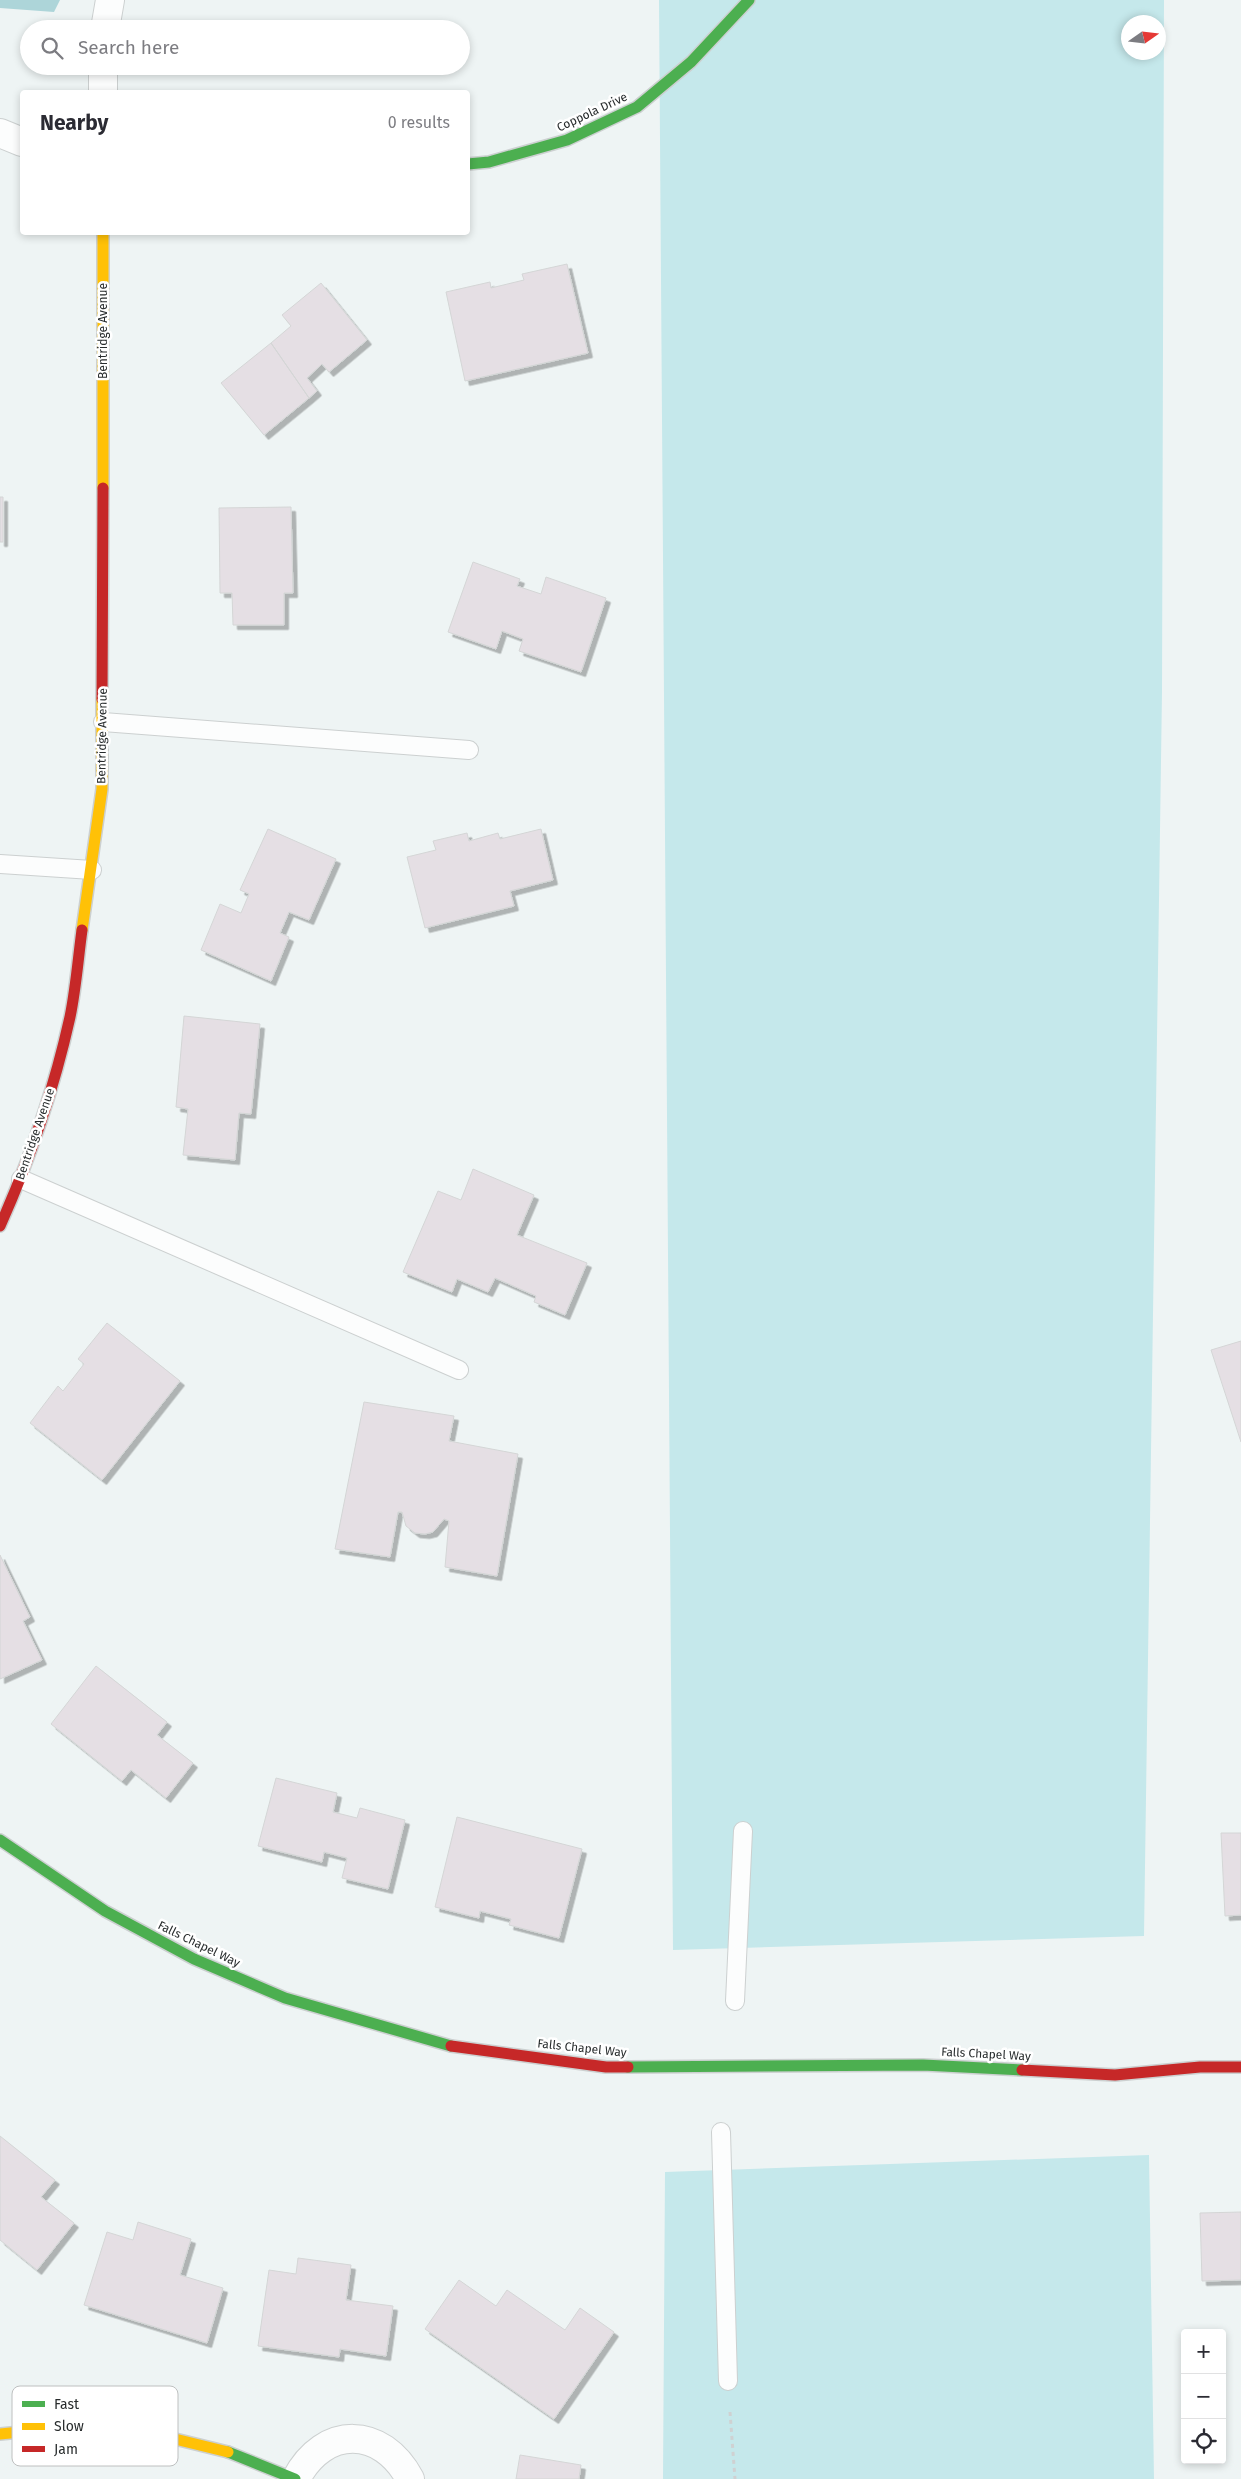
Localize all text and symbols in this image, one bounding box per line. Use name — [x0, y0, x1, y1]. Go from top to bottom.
north arrow — [1121, 15, 1166, 60]
search box — [20, 20, 470, 75]
icon: search — [38, 34, 66, 62]
text: Search here — [78, 36, 179, 59]
street label: Coppola Drive — [555, 90, 629, 134]
text: Nearby — [40, 110, 108, 136]
text: 0 results — [388, 113, 450, 132]
street label: Bentridge Avenue — [96, 283, 110, 379]
street label: Bentridge Avenue — [94, 688, 110, 784]
street label: Bentridge Avenue — [13, 1086, 57, 1182]
street label: Falls Chapel Way — [156, 1918, 242, 1970]
street label: Falls Chapel Way — [537, 2036, 627, 2060]
street label: Falls Chapel Way — [941, 2045, 1031, 2063]
map controls — [1181, 2329, 1226, 2464]
button: + — [1181, 2329, 1226, 2374]
button: − — [1181, 2374, 1226, 2419]
legend — [12, 2386, 178, 2466]
text: Fast — [54, 2396, 80, 2413]
text: Slow — [54, 2418, 84, 2435]
button: locate — [1181, 2419, 1226, 2464]
text: Jam — [54, 2441, 78, 2458]

